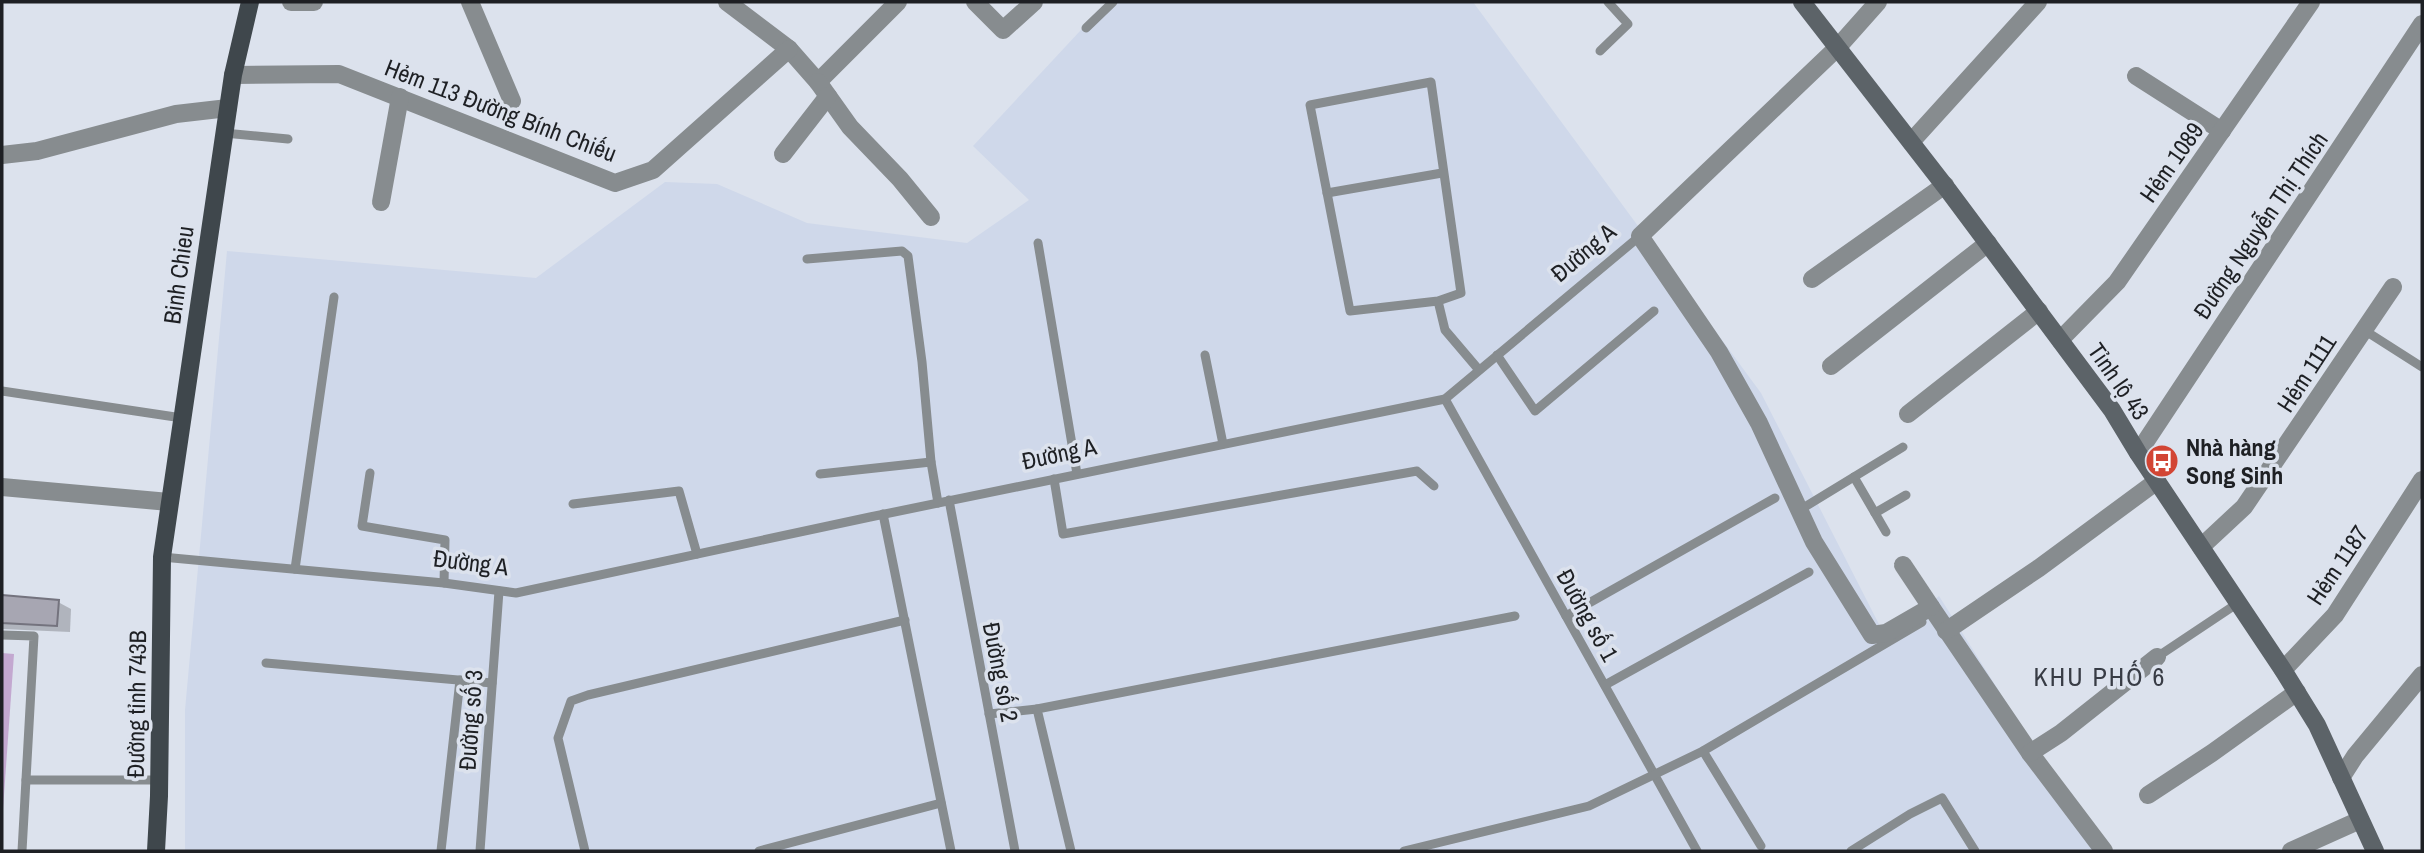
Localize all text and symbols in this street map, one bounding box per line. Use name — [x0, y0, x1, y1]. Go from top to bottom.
street label: Hẻm 113 Đường Bính Chiếu — [381, 51, 621, 169]
street label: Hẻm 1089 — [2132, 116, 2210, 208]
street label: Đường Nguyễn Thị Thích — [2185, 125, 2335, 325]
street label: Đường A — [1544, 215, 1623, 289]
street label: Binh Chieu — [155, 224, 201, 326]
street label: Hẻm 1111 — [2269, 328, 2343, 418]
street label: Tỉnh lộ 43 — [2081, 336, 2157, 426]
street label: Đường A — [1019, 429, 1100, 477]
place label: Nhà hàng Song Sinh — [2186, 431, 2283, 491]
bus stop icon: Nhà hàng Song Sinh — [2143, 442, 2181, 480]
street label: Hẻm 1187 — [2299, 519, 2375, 611]
street label: Đường A — [432, 542, 511, 583]
street label: Đường số 1 — [1550, 563, 1626, 667]
street label: Đường số 2 — [976, 620, 1026, 724]
street label: Đường tỉnh 743B — [119, 630, 153, 778]
district label: KHU PHỐ 6 — [2034, 659, 2166, 694]
street label: Đường số 3 — [451, 669, 489, 771]

